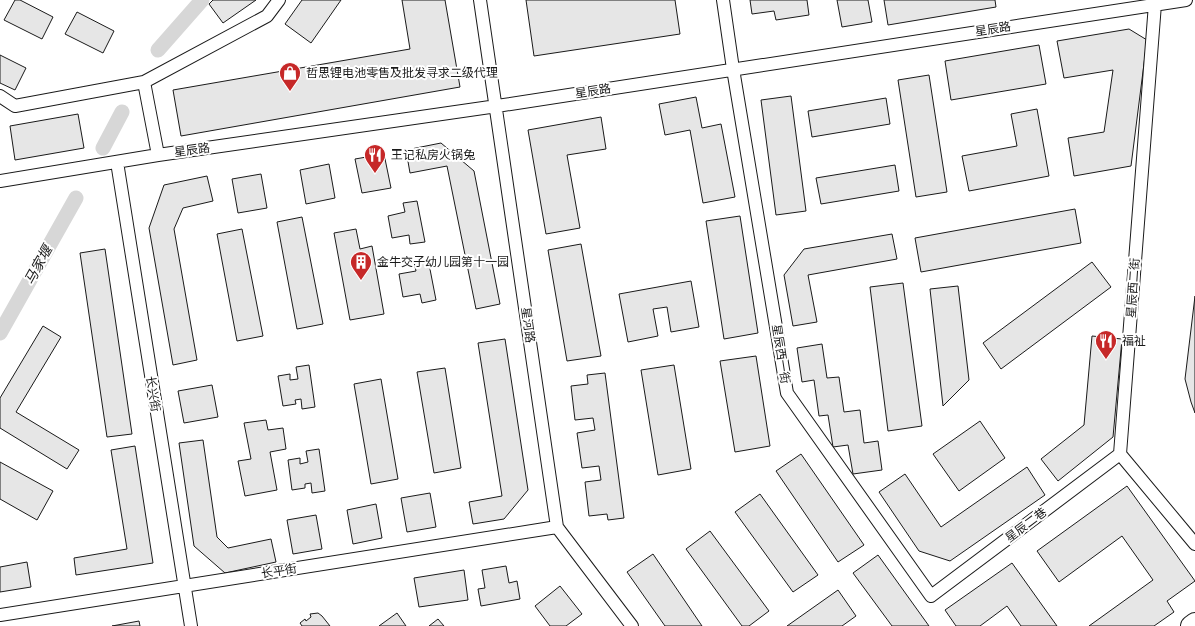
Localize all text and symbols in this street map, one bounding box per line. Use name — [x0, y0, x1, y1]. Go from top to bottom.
street label: 星辰路 — [974, 19, 1012, 39]
shop icon: 哲思锂电池零售及批发寻求二级代理 — [278, 61, 302, 92]
place label: 哲思锂电池零售及批发寻求二级代理 — [306, 66, 498, 80]
street label: 星辰路 — [574, 81, 612, 101]
street label: 星辰路 — [173, 141, 211, 159]
restaurant icon: 王记私房火锅兔 — [363, 143, 387, 174]
place label: 王记私房火锅兔 — [391, 148, 475, 162]
water label: 马家堰 — [21, 241, 56, 287]
building icon: 金牛交子幼儿园第十一园 — [349, 250, 373, 281]
place label: 金牛交子幼儿园第十一园 — [377, 255, 509, 269]
street label: 星辰西二街 — [1124, 258, 1142, 318]
street label: 星河路 — [519, 306, 537, 344]
street label: 星辰西一街 — [769, 323, 793, 385]
restaurant icon: 福祉 — [1094, 329, 1118, 360]
place label: 福祉 — [1122, 334, 1146, 348]
street label: 长兴街 — [143, 375, 163, 413]
street label: 星辰二巷 — [1003, 505, 1049, 545]
street label: 长平街 — [260, 561, 298, 581]

